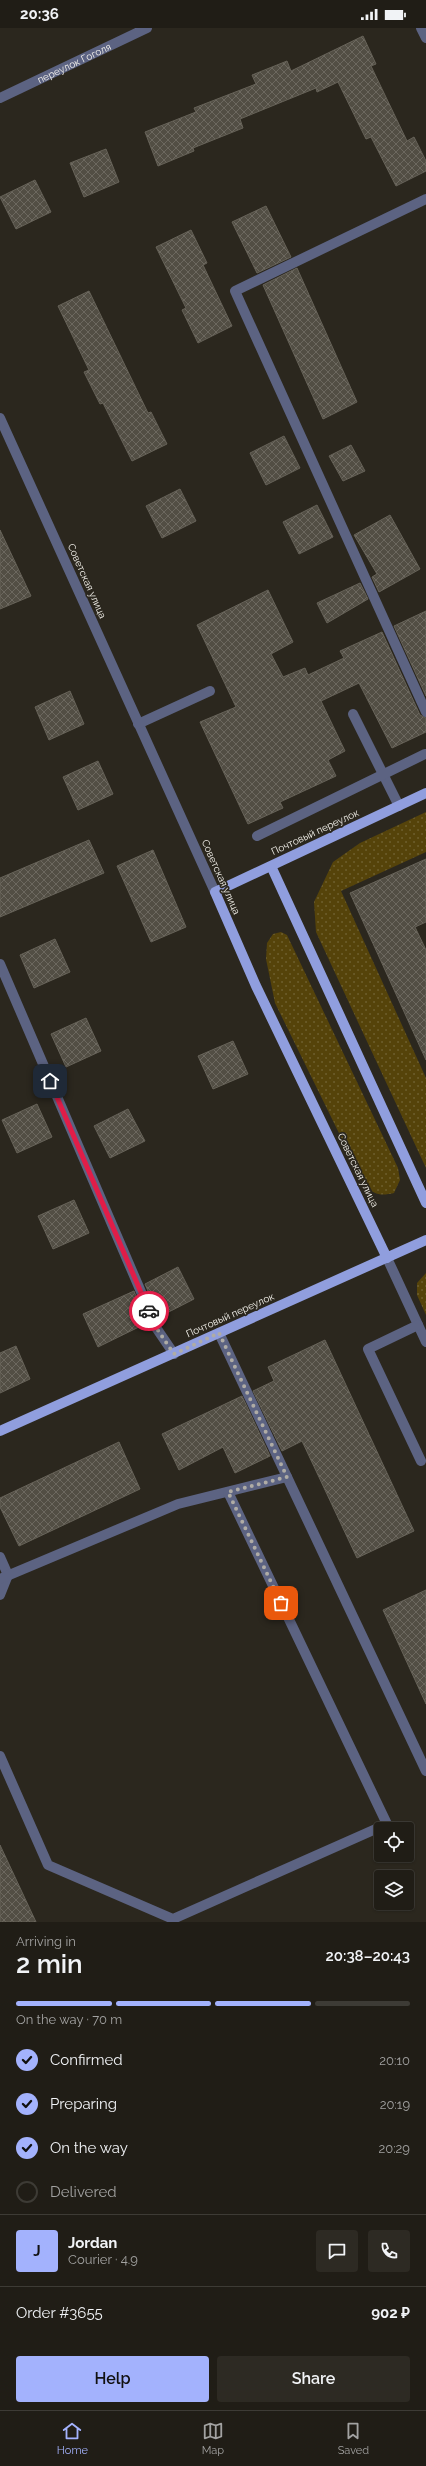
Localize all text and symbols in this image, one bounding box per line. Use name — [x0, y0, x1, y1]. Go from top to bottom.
text: 20:36 — [20, 5, 59, 23]
street label: переулок Гоголя — [35, 41, 113, 85]
street label: Советская улица — [66, 542, 108, 620]
street label: Почтовый переулок — [269, 807, 361, 857]
street label: Советская улица — [200, 838, 242, 916]
pin — [33, 1064, 67, 1098]
icon: home — [39, 1070, 61, 1092]
street label: Советская улица — [335, 1131, 381, 1209]
courier — [129, 1291, 169, 1331]
street label: Почтовый переулок — [184, 1291, 276, 1339]
icon: car — [138, 1300, 160, 1322]
pin — [264, 1586, 298, 1620]
icon: bag — [270, 1592, 292, 1614]
map controls — [374, 1822, 414, 1910]
button: locate — [374, 1822, 414, 1862]
button: layers — [374, 1870, 414, 1910]
text: Arriving in — [16, 1934, 76, 1949]
text: 20:38–20:43 — [326, 1947, 410, 1965]
text: 2 min — [16, 1949, 83, 1979]
text: On the way · 70 m — [16, 2012, 122, 2027]
icon: check — [16, 2049, 38, 2071]
text: Confirmed — [50, 2051, 123, 2069]
text: 20:10 — [379, 2053, 410, 2068]
icon: check — [16, 2093, 38, 2115]
text: Preparing — [50, 2095, 117, 2113]
text: 20:19 — [380, 2097, 410, 2112]
icon: check — [16, 2137, 38, 2159]
text: On the way — [50, 2139, 128, 2157]
text: 20:29 — [378, 2141, 410, 2156]
text: Delivered — [50, 2183, 117, 2201]
button: chat — [316, 2230, 358, 2272]
button: phone — [368, 2230, 410, 2272]
text: Jordan — [68, 2234, 117, 2252]
text: J — [33, 2242, 41, 2260]
text: Courier · 4.9 — [68, 2252, 138, 2267]
text: Order #3655 — [16, 2304, 103, 2322]
text: 902 ₽ — [371, 2304, 410, 2322]
button: Help — [16, 2356, 209, 2402]
button: Share — [217, 2356, 410, 2402]
tab: Home — [57, 2420, 88, 2457]
tab: Map — [202, 2420, 224, 2457]
tab: Saved — [338, 2420, 369, 2457]

